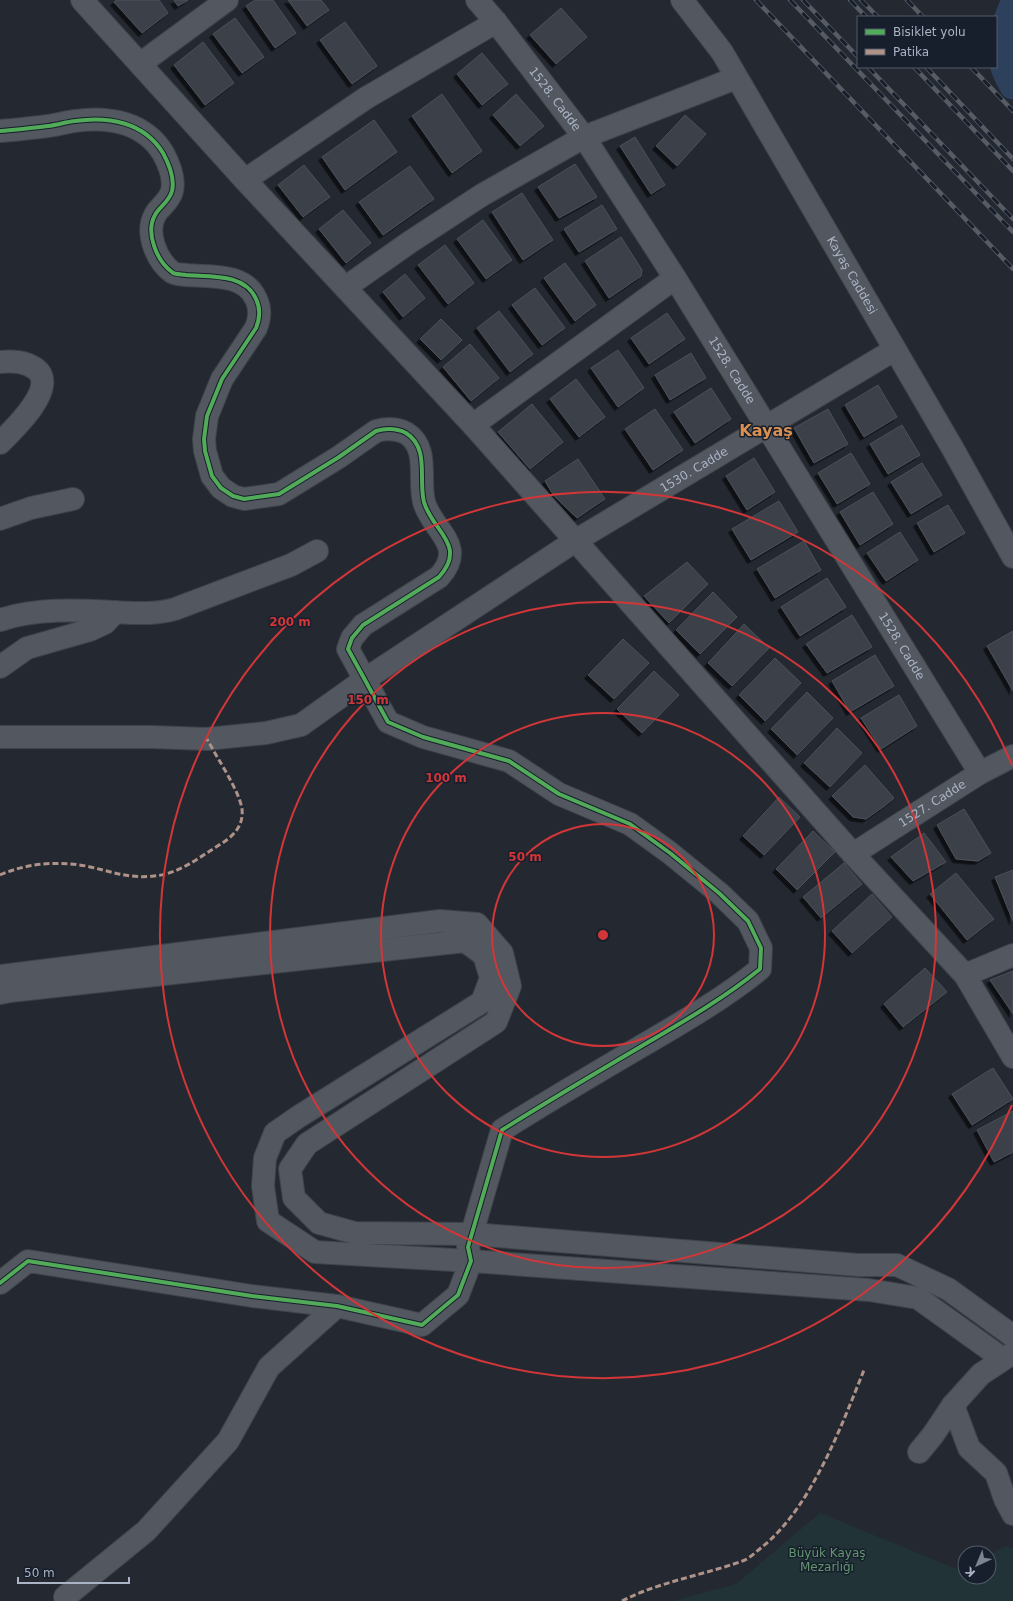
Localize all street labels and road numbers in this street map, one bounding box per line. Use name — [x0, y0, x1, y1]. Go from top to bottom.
street label: 1528. Cadde — [526, 64, 584, 134]
street label: Kayaş Caddesi — [824, 234, 880, 317]
street label: 1528. Cadde — [706, 334, 758, 406]
street label: 1530. Cadde — [658, 444, 730, 495]
street label: 1528. Cadde — [876, 610, 928, 682]
street label: 1527. Cadde — [896, 777, 968, 830]

